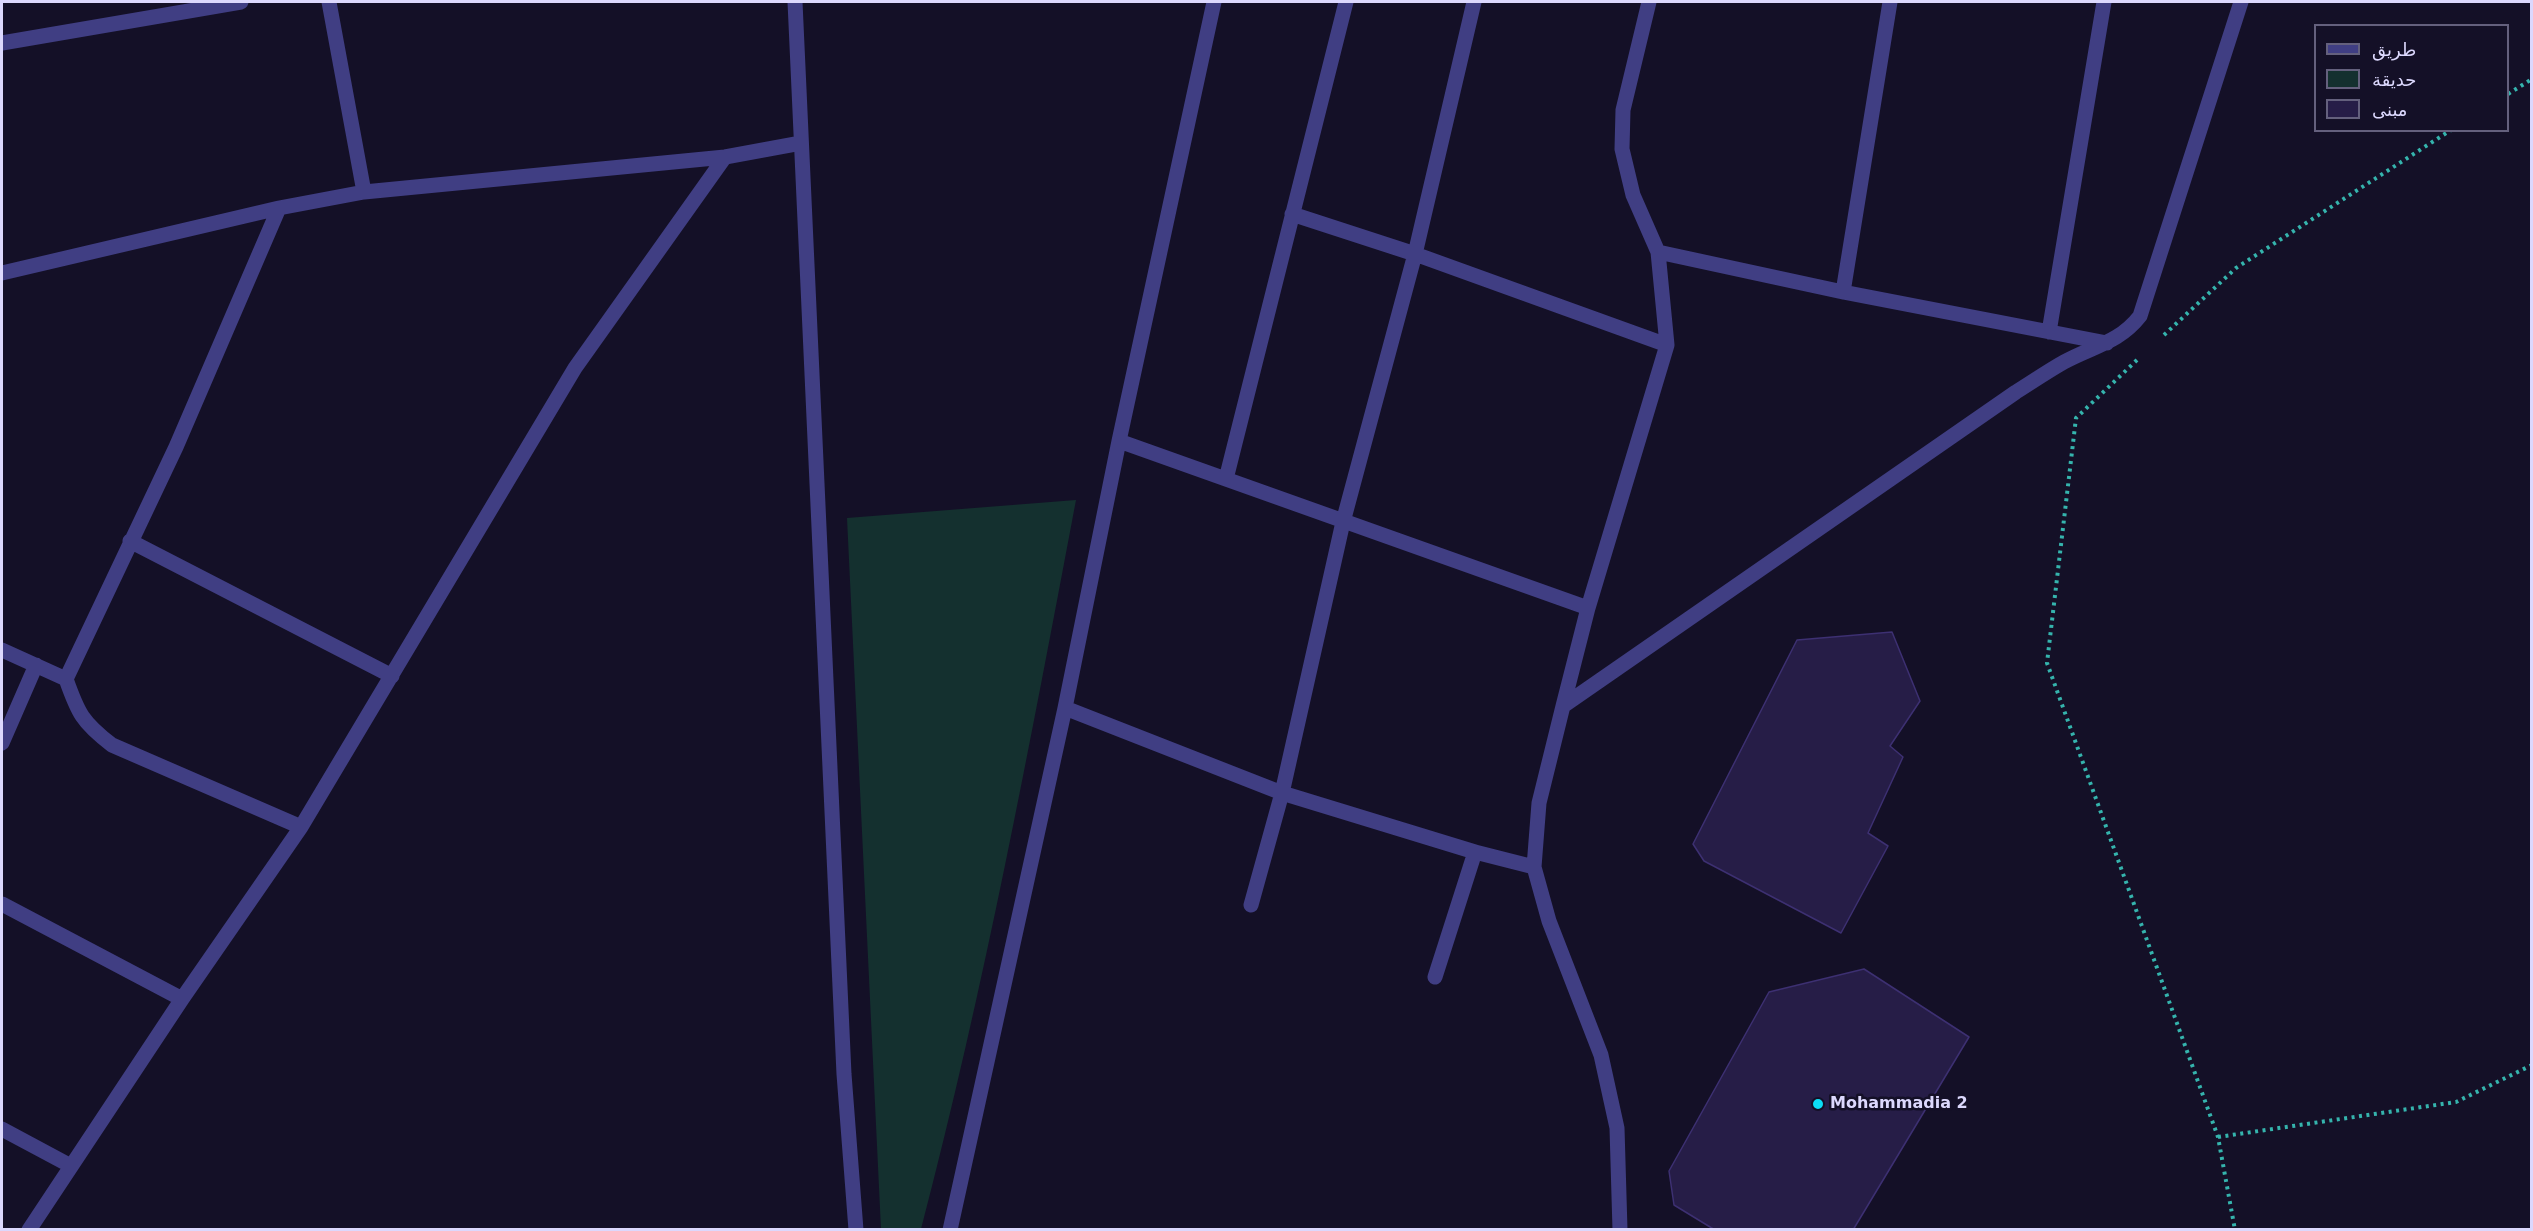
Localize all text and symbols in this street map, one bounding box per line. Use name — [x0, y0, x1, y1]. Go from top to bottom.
legend — [2314, 24, 2509, 132]
text: طريق — [2372, 39, 2416, 60]
text: حديقة — [2372, 69, 2416, 90]
text: مبنى — [2372, 99, 2408, 120]
place label: Mohammadia 2 — [1830, 1094, 1968, 1114]
marker: Mohammadia 2 — [1811, 1097, 1825, 1111]

